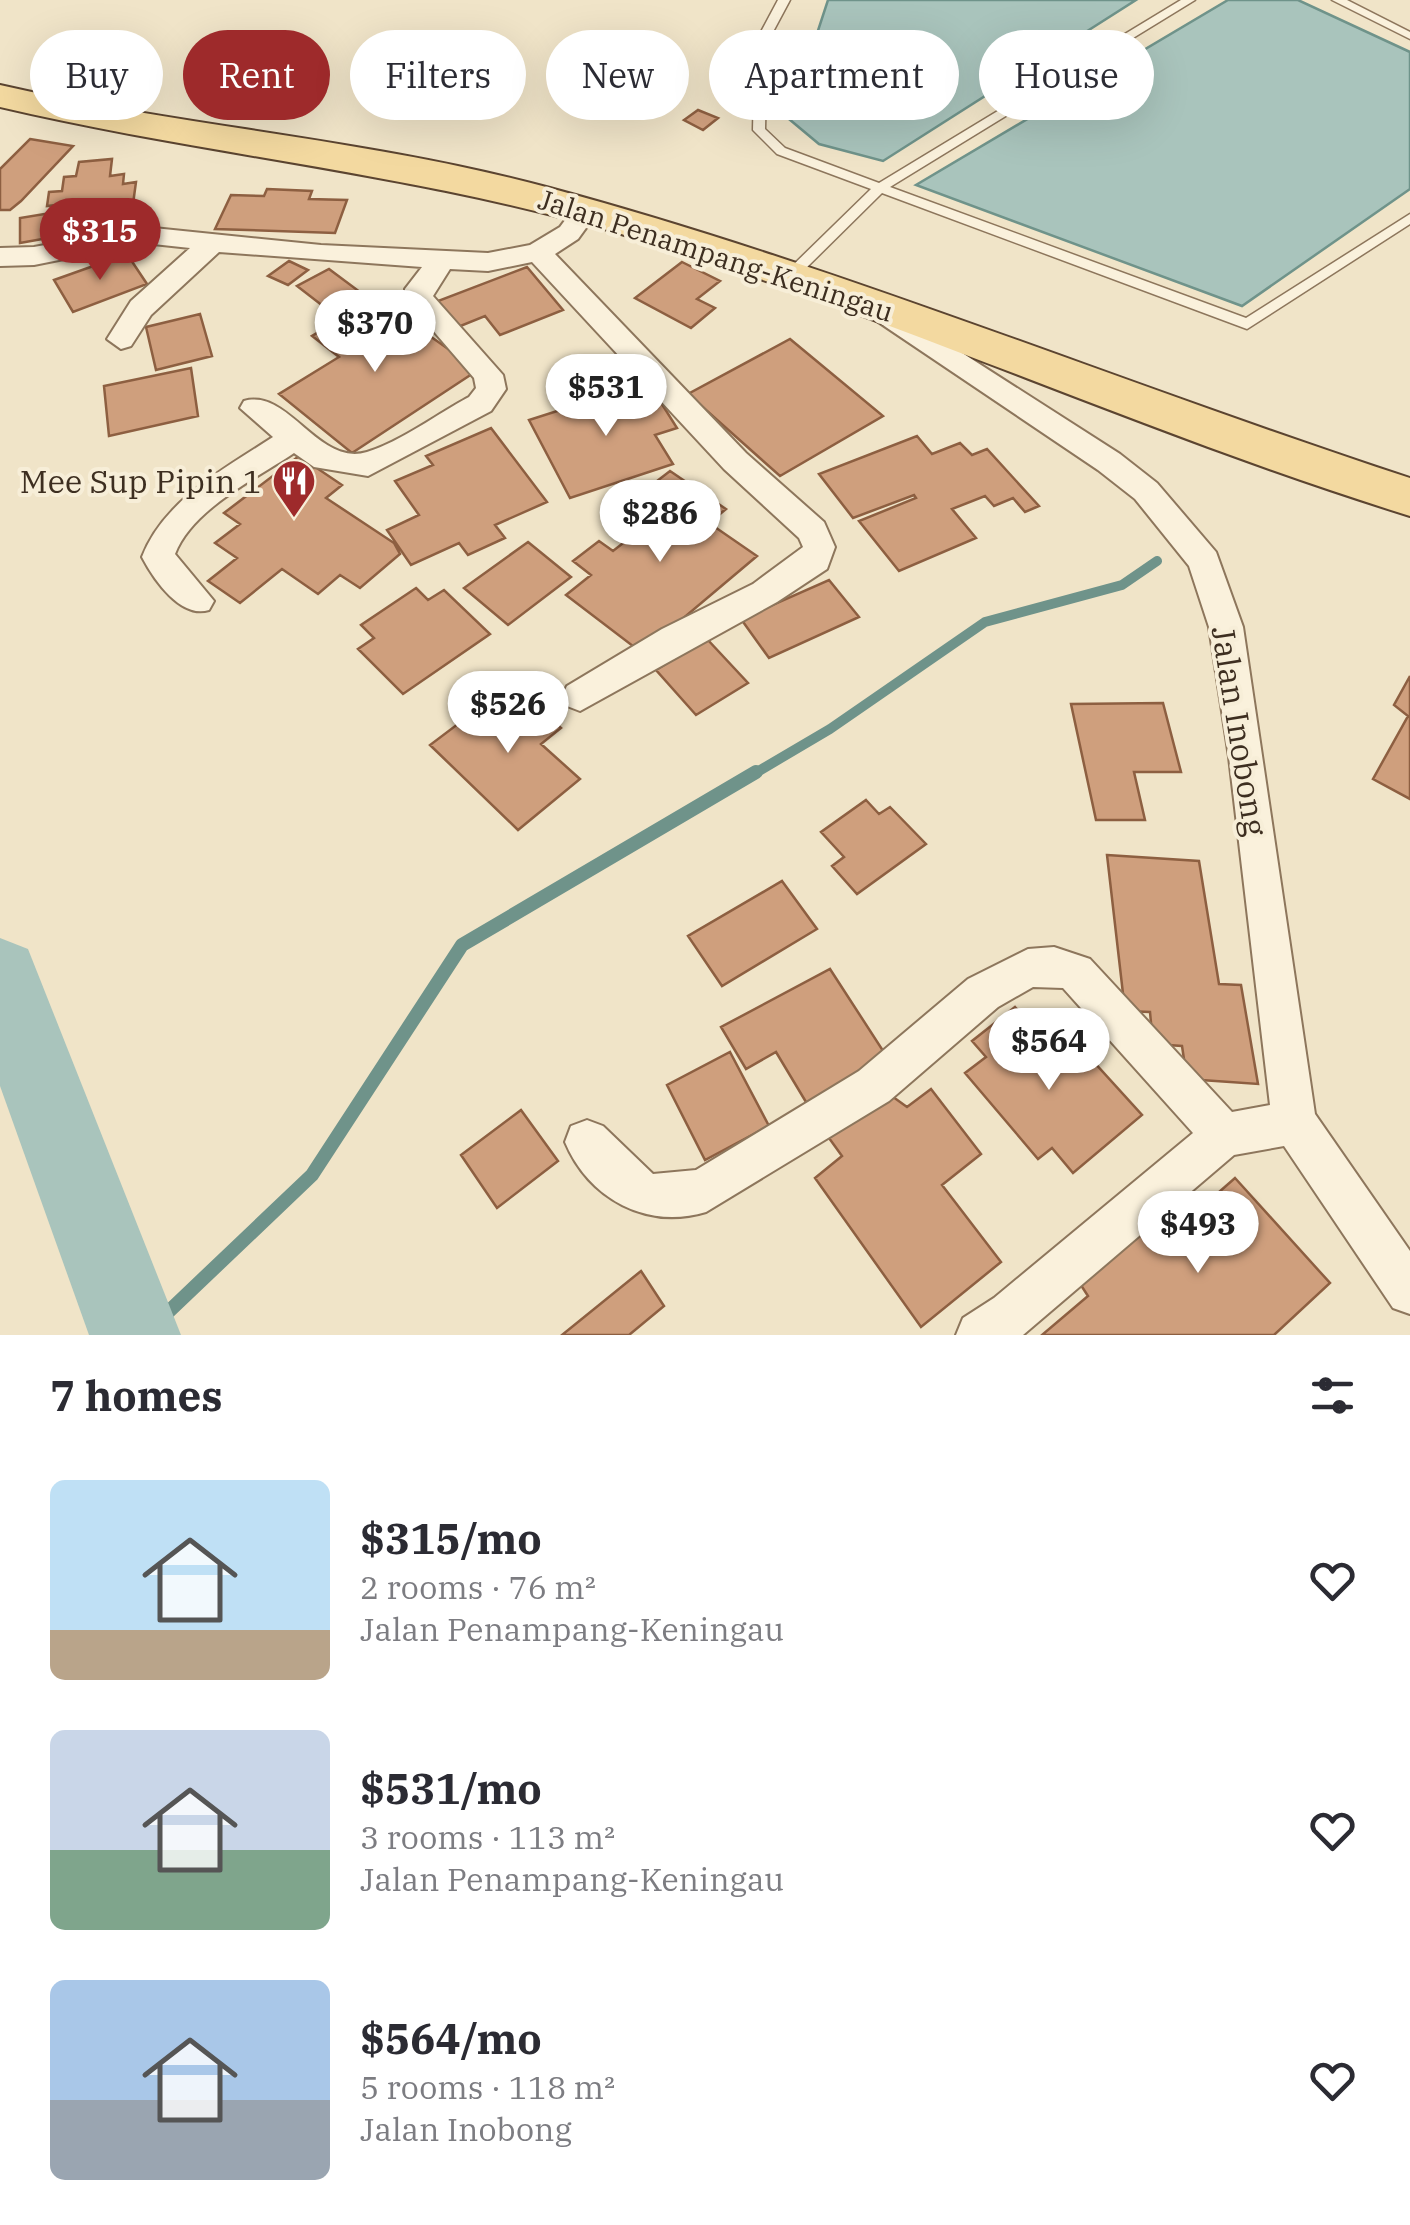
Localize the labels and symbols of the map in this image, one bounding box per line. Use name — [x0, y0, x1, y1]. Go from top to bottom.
street label: Jalan Penampang-Keningau — [534, 180, 898, 330]
pin: $315 — [41, 198, 159, 283]
pin: $370 — [316, 290, 434, 375]
pin: $531 — [547, 354, 665, 439]
restaurant icon: Mee Sup Pipin 1 — [271, 458, 317, 519]
place label: Mee Sup Pipin 1 — [20, 460, 262, 502]
pin: $286 — [601, 480, 719, 565]
street label: Jalan Inobong — [1203, 623, 1277, 839]
pin: $526 — [449, 671, 567, 756]
pin: $564 — [990, 1008, 1108, 1093]
pin: $493 — [1139, 1191, 1257, 1276]

